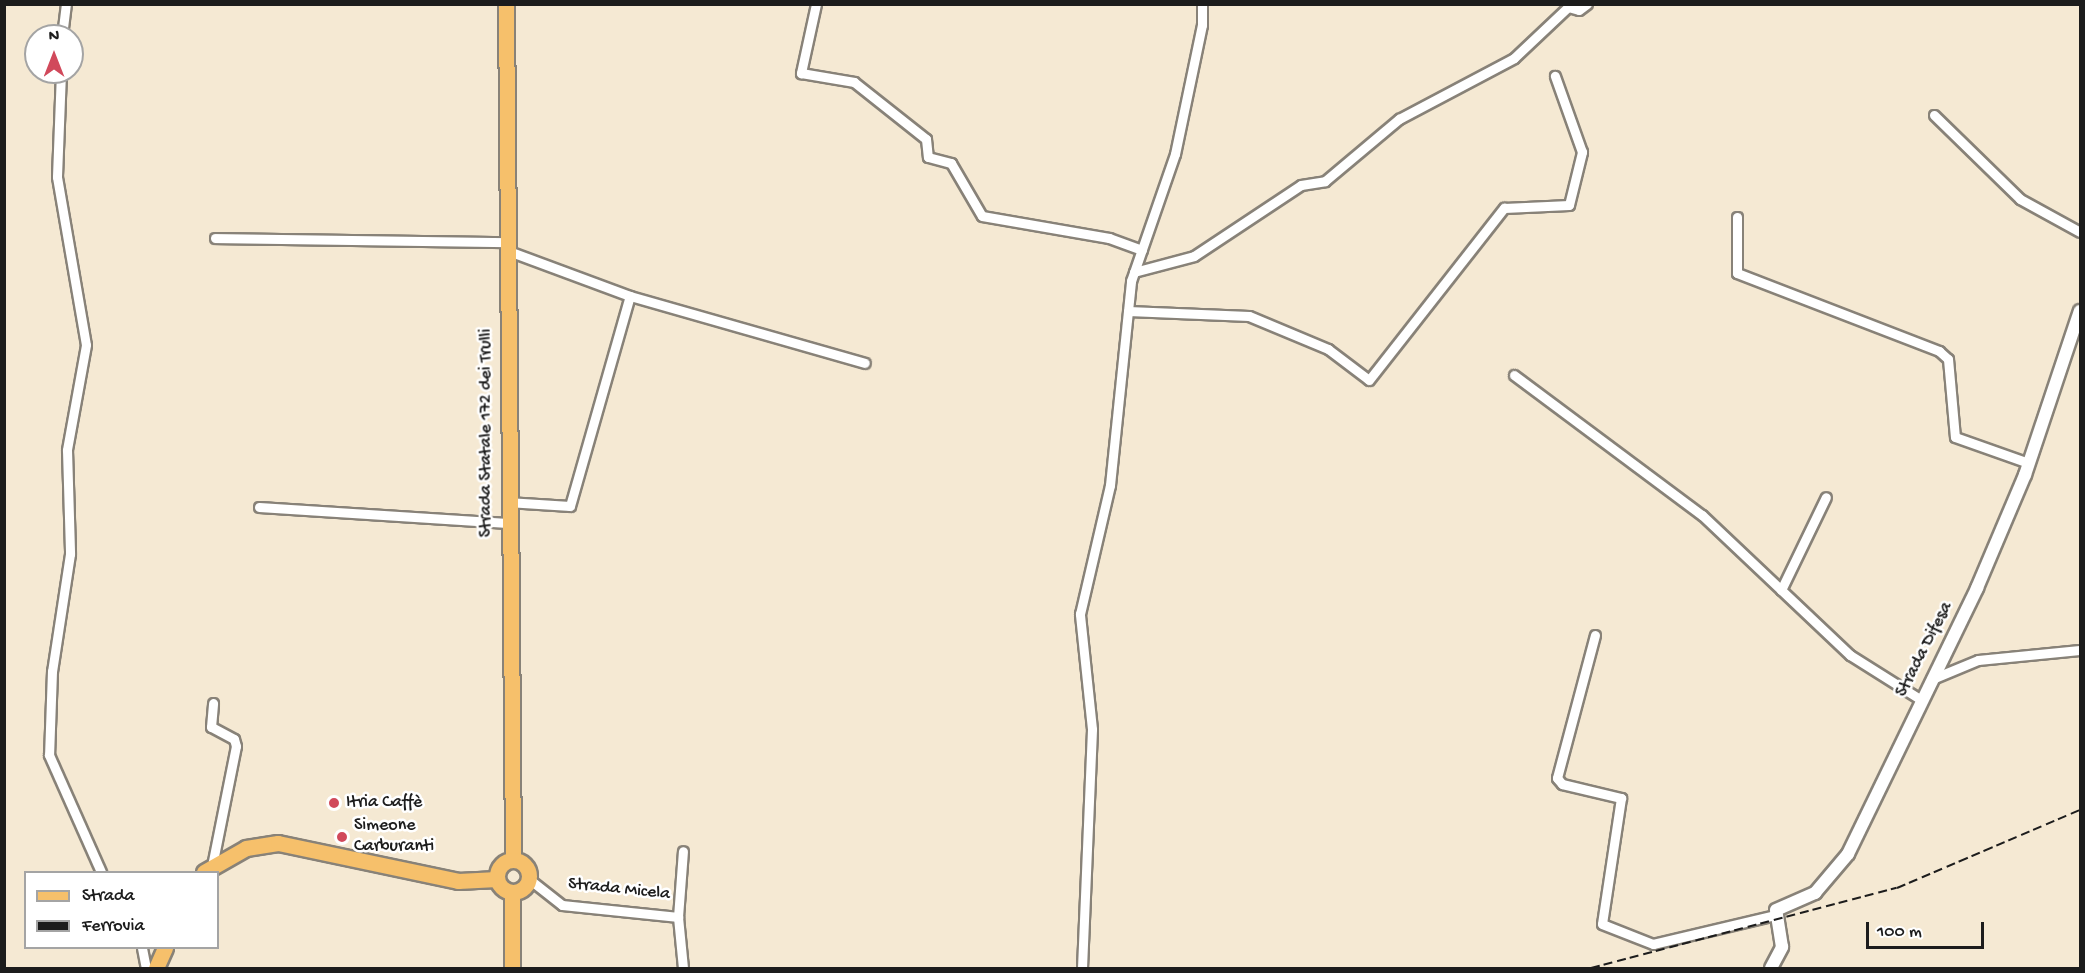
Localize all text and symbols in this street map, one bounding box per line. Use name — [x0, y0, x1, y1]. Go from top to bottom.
north arrow — [24, 24, 84, 84]
text: N — [49, 28, 59, 47]
street label: Strada Statale 172 dei Trulli — [476, 329, 498, 537]
street label: Strada Difesa — [1892, 599, 1958, 701]
place label: Itria Caffè — [346, 792, 422, 814]
marker: Itria Caffè — [327, 796, 341, 810]
place label: Simeone Carburanti — [354, 816, 434, 858]
marker: Simeone Carburanti — [335, 830, 349, 844]
legend — [24, 871, 219, 949]
street label: Strada Micela — [567, 874, 671, 906]
text: Strada — [82, 886, 135, 907]
scale bar — [1869, 910, 1988, 948]
text: Ferrovia — [82, 916, 144, 937]
text: 100 m — [1877, 922, 1922, 943]

